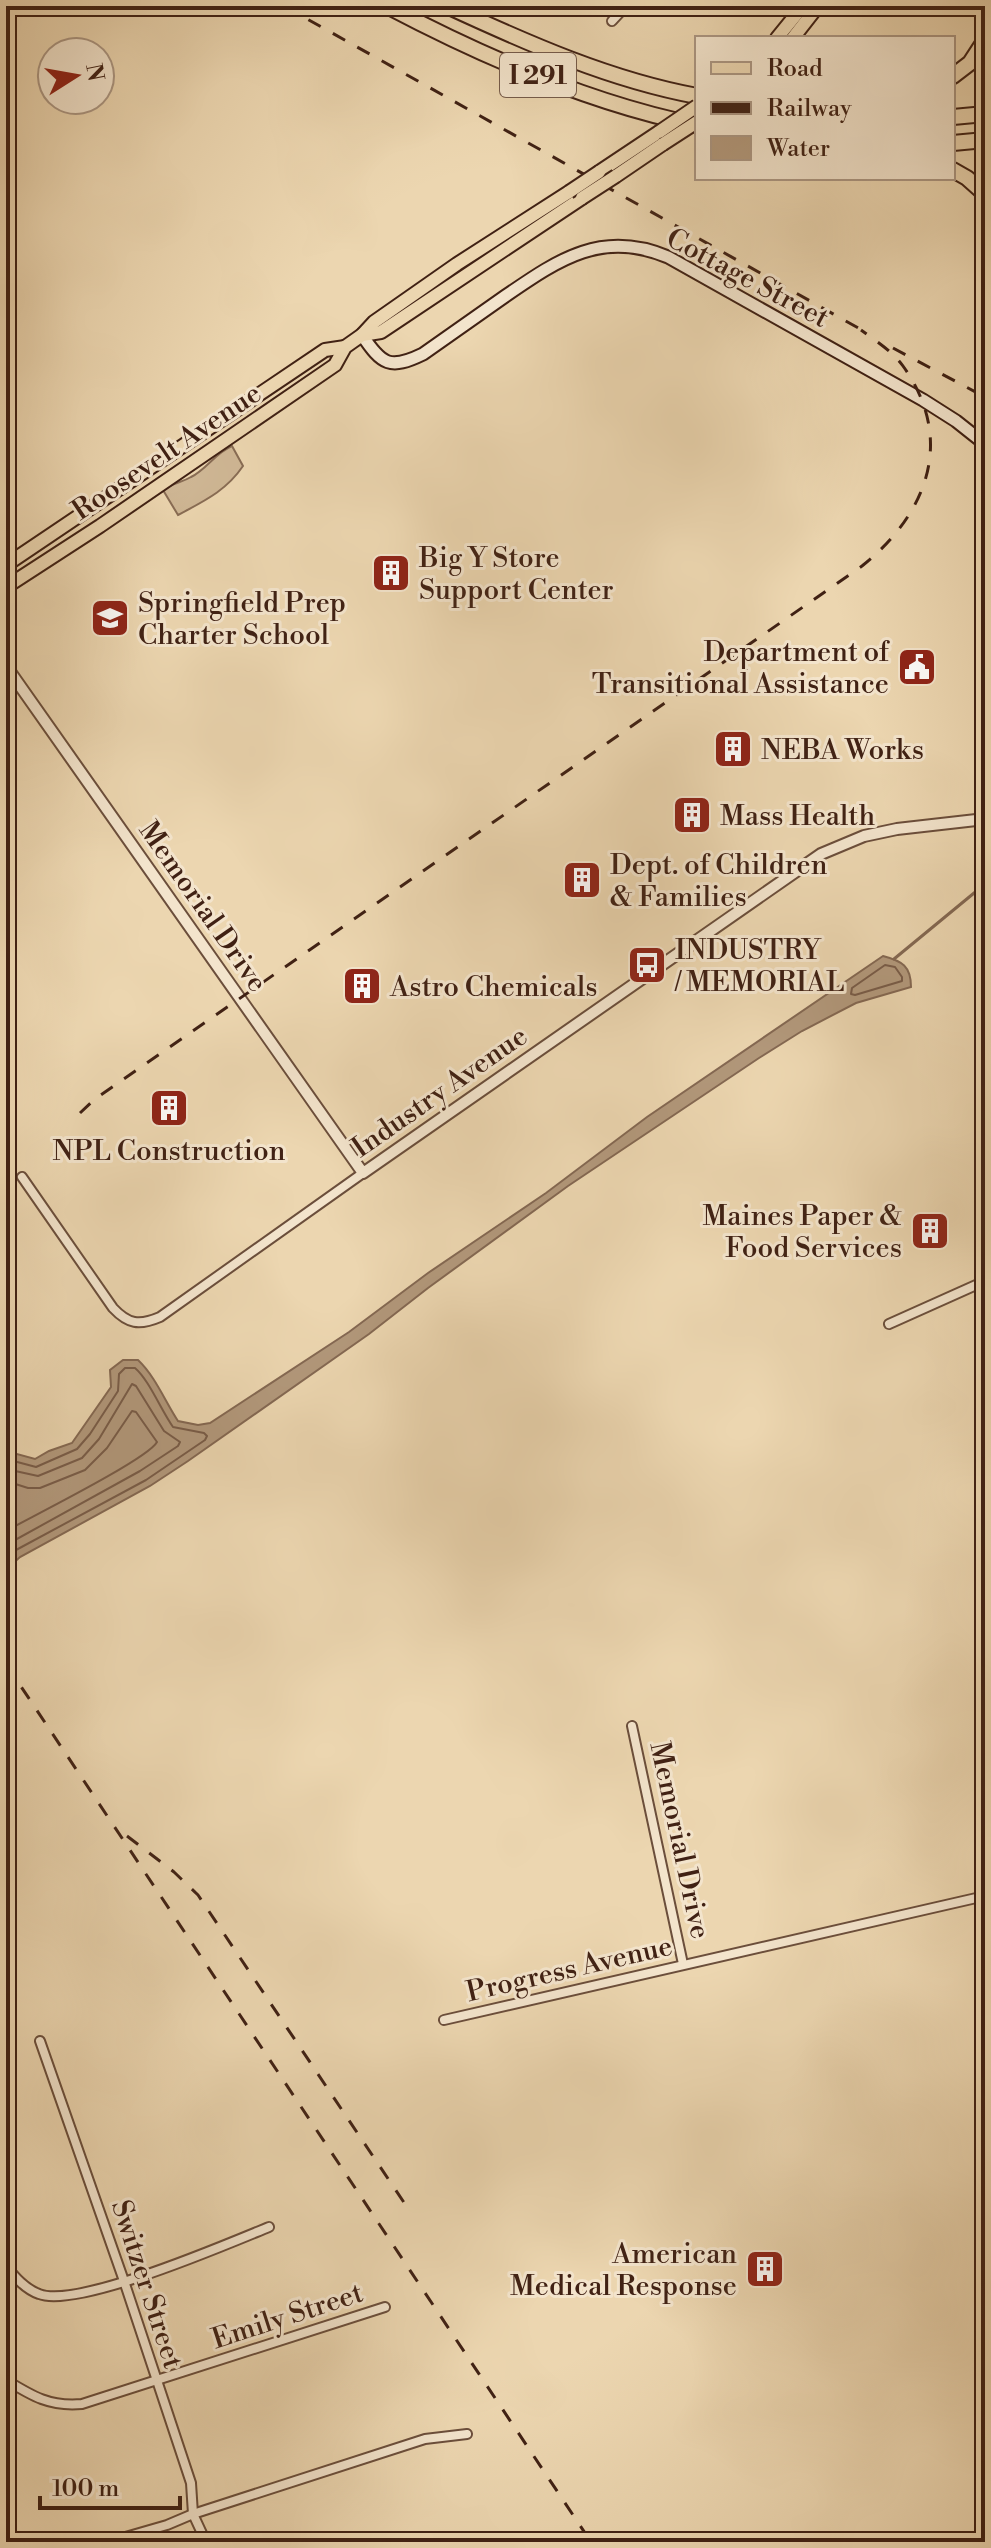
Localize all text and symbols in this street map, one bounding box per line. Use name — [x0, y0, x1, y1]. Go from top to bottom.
north arrow — [36, 36, 116, 116]
legend — [695, 36, 955, 180]
road number: I 291 — [500, 53, 576, 97]
text: Road — [767, 54, 823, 84]
text: N — [79, 61, 109, 84]
text: Railway — [767, 94, 852, 124]
text: Water — [766, 134, 830, 164]
street label: Cottage Street — [660, 221, 835, 336]
street label: Roosevelt Avenue — [66, 376, 268, 528]
place label: Big Y Store Support Center — [418, 541, 614, 608]
building icon: Big Y Store Support Center — [370, 552, 412, 594]
place label: Springfield Prep Charter School — [138, 586, 346, 653]
school or university icon: Springfield Prep Charter School — [89, 597, 131, 639]
place label: Department of Transitional Assistance — [592, 635, 891, 702]
public building icon: Department of Transitional Assistance — [896, 646, 938, 688]
building icon: NEBA Works — [712, 728, 754, 770]
place label: NEBA Works — [761, 733, 924, 768]
building icon: Mass Health — [671, 794, 713, 836]
place label: Mass Health — [720, 799, 875, 834]
street label: Memorial Drive — [131, 815, 275, 999]
place label: Dept. of Children & Families — [610, 848, 828, 915]
building icon: Dept. of Children & Families — [561, 859, 603, 901]
place label: INDUSTRY / MEMORIAL — [674, 933, 845, 1000]
bus stop icon: INDUSTRY / MEMORIAL — [626, 944, 668, 986]
building icon: Astro Chemicals — [341, 965, 383, 1007]
place label: Astro Chemicals — [389, 970, 598, 1005]
street label: Industry Avenue — [345, 1019, 534, 1166]
building icon: NPL Construction — [148, 1087, 190, 1129]
place label: NPL Construction — [53, 1134, 286, 1169]
place label: Maines Paper & Food Services — [703, 1199, 903, 1266]
building icon: Maines Paper & Food Services — [909, 1210, 951, 1252]
street label: Memorial Drive — [642, 1739, 718, 1942]
street label: Progress Avenue — [463, 1929, 676, 2010]
street label: Switzer Street — [103, 2196, 190, 2373]
place label: American Medical Response — [510, 2237, 737, 2304]
building icon: American Medical Response — [744, 2248, 786, 2290]
street label: Emily Street — [207, 2276, 368, 2357]
scale bar — [40, 2460, 180, 2510]
text: 100 m — [52, 2474, 119, 2504]

